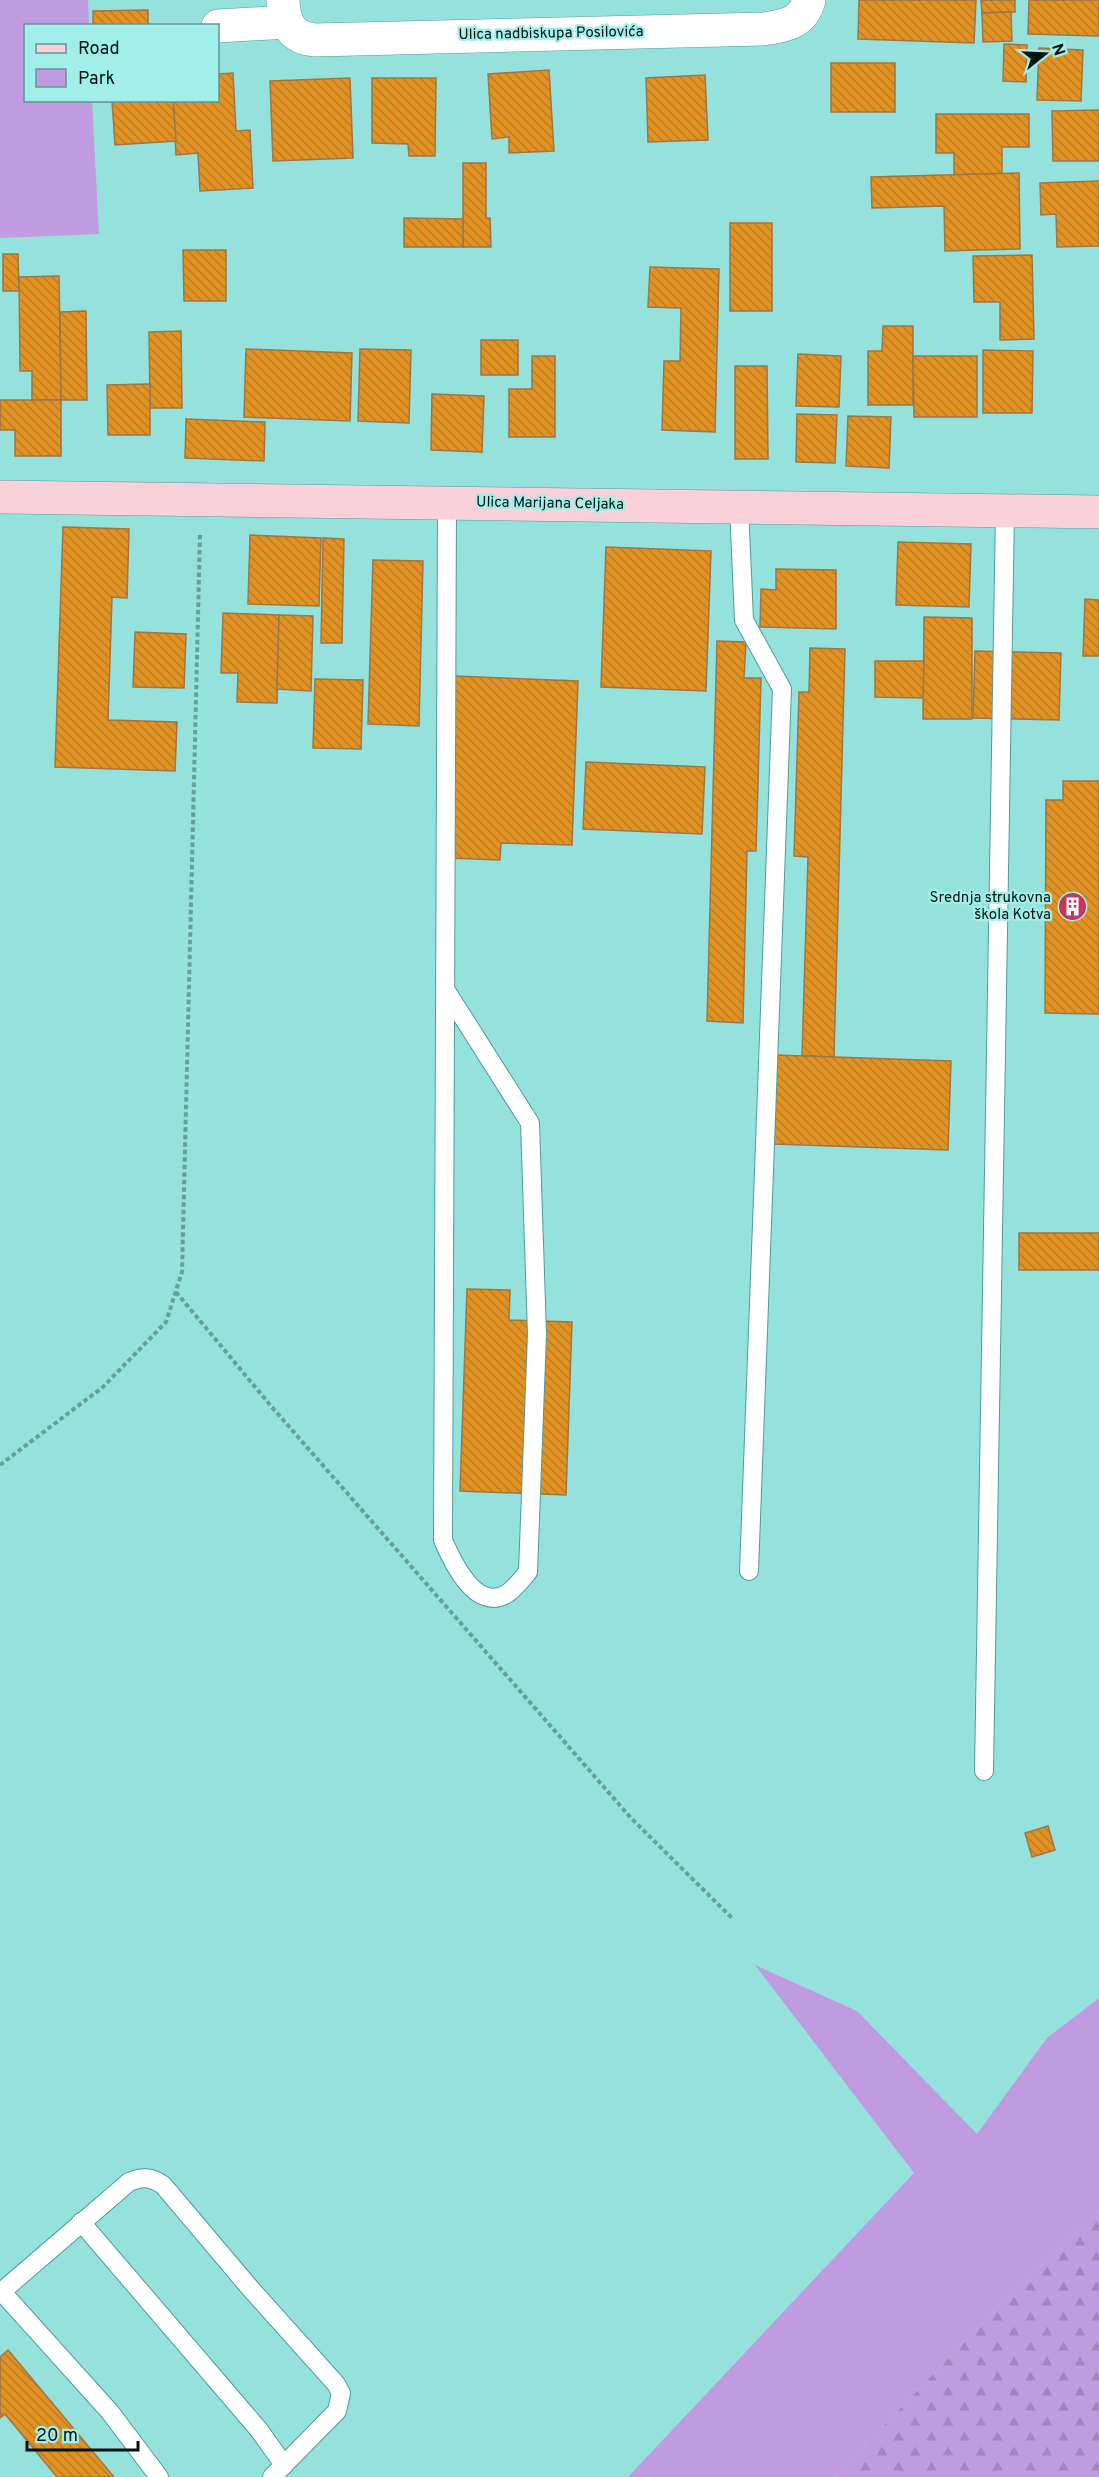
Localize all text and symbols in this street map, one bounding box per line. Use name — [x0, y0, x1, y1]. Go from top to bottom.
street label: Ulica nadbiskupa Posilovića — [458, 23, 644, 45]
legend — [24, 24, 219, 102]
north arrow — [1015, 24, 1075, 84]
text: Road — [78, 38, 120, 61]
text: N — [1046, 41, 1069, 59]
text: Park — [78, 68, 115, 91]
street label: Ulica Marijana Celjaka — [476, 493, 624, 515]
place label: Srednja strukovna škola Kotva — [930, 889, 1051, 925]
building icon: Srednja strukovna škola Kotva — [1056, 891, 1088, 923]
scale bar — [27, 2414, 138, 2452]
text: 20 m — [36, 2425, 78, 2448]

